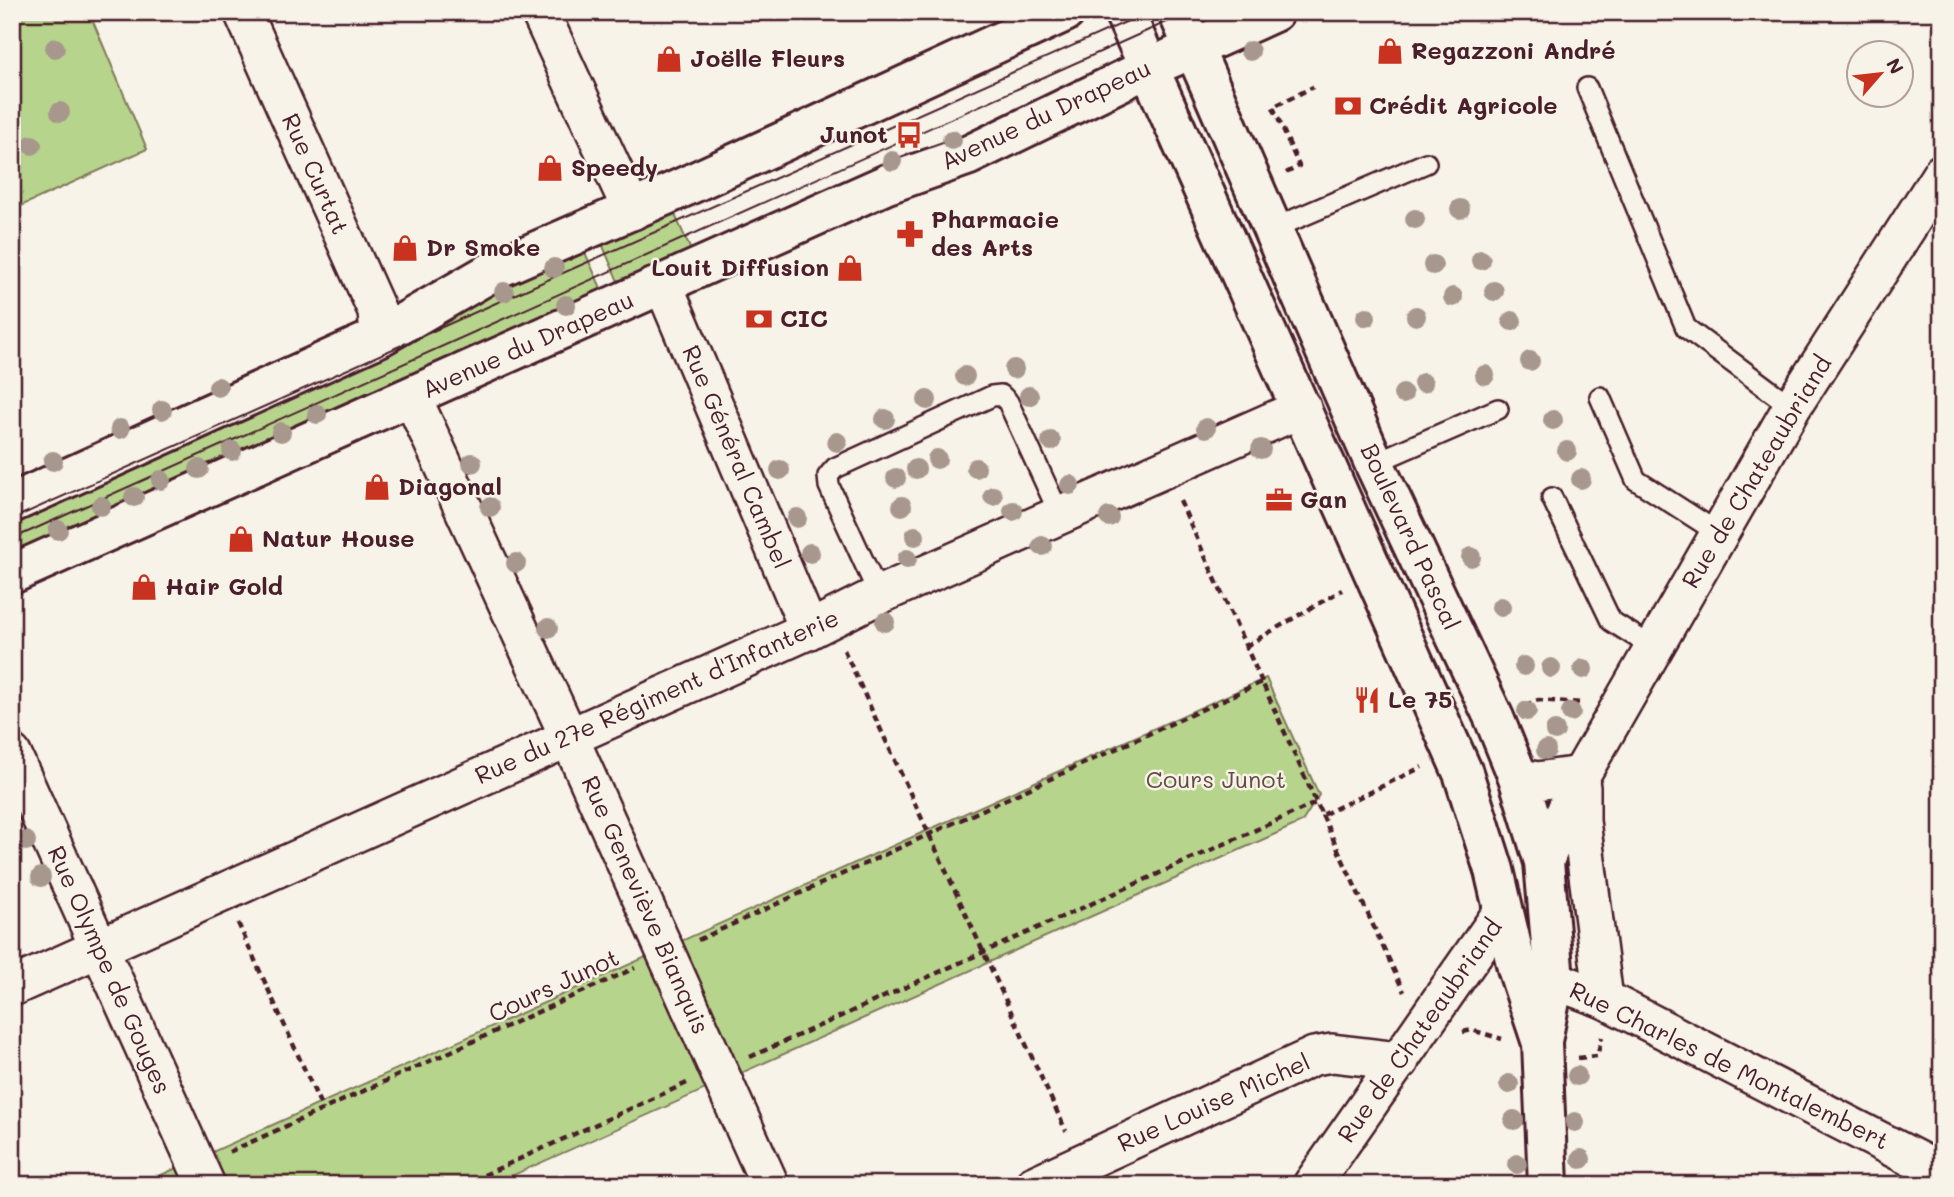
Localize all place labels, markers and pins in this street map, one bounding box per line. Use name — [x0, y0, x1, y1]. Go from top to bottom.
place label: Regazzoni André — [1411, 34, 1616, 65]
shop icon: Regazzoni André — [1375, 36, 1405, 66]
place label: Joëlle Fleurs — [690, 42, 845, 73]
shop icon: Joëlle Fleurs — [654, 44, 684, 74]
place label: Crédit Agricole — [1369, 89, 1558, 120]
bank icon: Crédit Agricole — [1333, 91, 1363, 121]
place label: Junot — [819, 118, 888, 149]
bus stop icon: Junot — [894, 120, 924, 150]
place label: Speedy — [571, 151, 658, 182]
shop icon: Speedy — [535, 153, 565, 183]
place label: Pharmacie des Arts — [931, 203, 1059, 262]
pharmacy icon: Pharmacie des Arts — [895, 219, 925, 249]
place label: Dr Smoke — [426, 231, 540, 262]
shop icon: Dr Smoke — [390, 233, 420, 263]
place label: Louit Diffusion — [651, 251, 829, 282]
shop icon: Louit Diffusion — [835, 253, 865, 283]
place label: CIC — [780, 302, 828, 333]
bank icon: CIC — [744, 304, 774, 334]
place label: Diagonal — [398, 470, 502, 501]
shop icon: Diagonal — [362, 472, 392, 502]
place label: Gan — [1300, 483, 1347, 514]
office icon: Gan — [1264, 485, 1294, 515]
place label: Natur House — [262, 522, 415, 553]
shop icon: Natur House — [226, 524, 256, 554]
place label: Hair Gold — [165, 570, 283, 601]
shop icon: Hair Gold — [129, 572, 159, 602]
place label: Le 75 — [1388, 683, 1452, 714]
restaurant icon: Le 75 — [1352, 685, 1382, 715]

